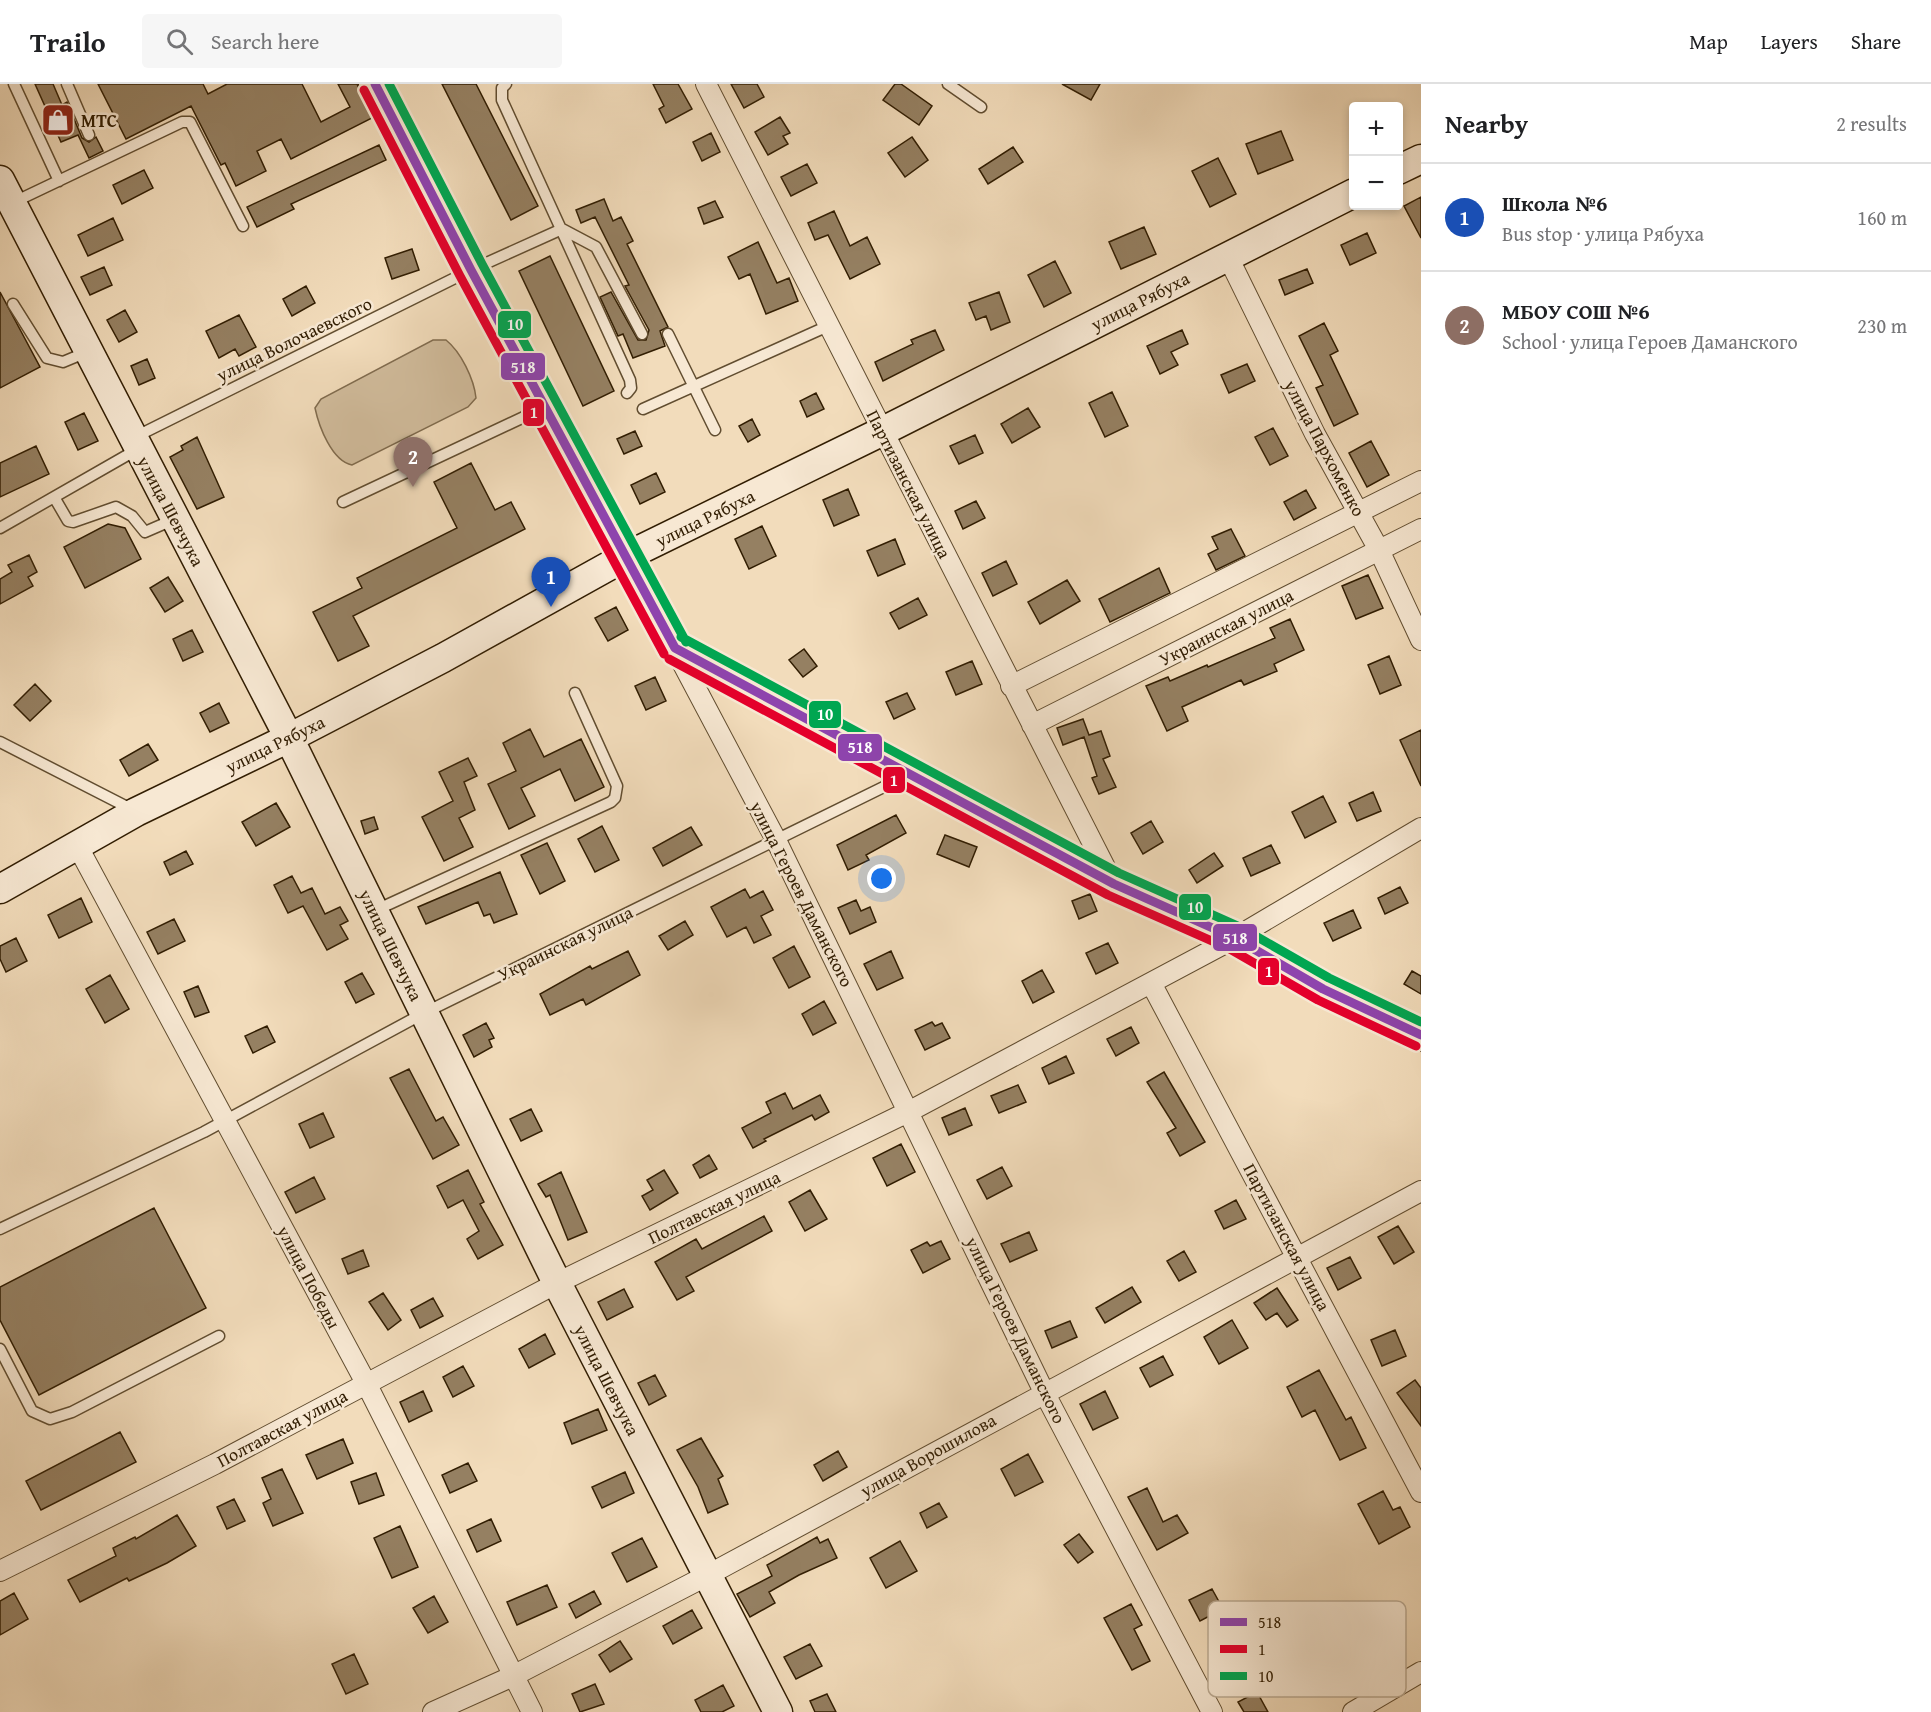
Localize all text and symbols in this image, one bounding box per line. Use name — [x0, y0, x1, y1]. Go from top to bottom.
search box — [142, 14, 562, 68]
text: Trailo — [30, 21, 106, 62]
icon: search — [163, 25, 196, 58]
text: Search here — [211, 25, 319, 57]
text: Map — [1689, 26, 1728, 57]
text: Layers — [1761, 26, 1818, 57]
text: Share — [1851, 26, 1901, 57]
shop icon: МТС — [40, 102, 76, 138]
map controls — [1349, 102, 1403, 210]
button: + — [1349, 102, 1403, 156]
text: Nearby — [1445, 104, 1528, 143]
place label: МТС — [81, 107, 117, 134]
text: 2 results — [1836, 109, 1907, 138]
button: − — [1349, 156, 1403, 210]
text: Школа №6 — [1502, 187, 1607, 219]
text: 1 — [1459, 203, 1470, 232]
text: 160 m — [1857, 203, 1907, 232]
text: Bus stop · улица Рябуха — [1502, 219, 1704, 248]
street label: улица Рябуха — [1085, 264, 1194, 338]
street label: улица Волочаевского — [211, 290, 376, 389]
text: МБОУ СОШ №6 — [1502, 295, 1650, 327]
line badge: 10 — [497, 310, 532, 339]
text: 2 — [1459, 311, 1470, 340]
text: 230 m — [1857, 311, 1907, 340]
text: 10 — [507, 312, 523, 336]
text: School · улица Героев Даманского — [1502, 327, 1798, 356]
line badge: 518 — [500, 352, 546, 381]
text: 518 — [511, 355, 535, 379]
street label: улица Пархоменко — [1277, 374, 1372, 521]
line badge: 1 — [522, 398, 545, 427]
text: 1 — [530, 400, 538, 424]
street label: Партизанская улица — [860, 405, 958, 563]
pin: 2 — [394, 438, 432, 487]
street label: улица Шевчука — [130, 450, 212, 571]
street label: улица Рябуха — [650, 482, 760, 554]
pin: 1 — [532, 558, 570, 607]
street label: Украинская улица — [1154, 581, 1298, 673]
line badge: 10 — [808, 700, 842, 729]
text: 10 — [817, 702, 833, 726]
street label: улица Рябуха — [220, 708, 330, 780]
line badge: 518 — [837, 733, 883, 762]
text: 518 — [848, 735, 872, 759]
line badge: 1 — [882, 766, 906, 794]
text: 1 — [890, 768, 898, 792]
street label: улица Героев Даманского — [743, 796, 861, 992]
your location — [867, 864, 896, 893]
street label: улица Шевчука — [352, 884, 430, 1006]
line badge: 10 — [1178, 893, 1212, 921]
text: 10 — [1187, 895, 1203, 919]
street label: Украинская улица — [493, 898, 638, 987]
line badge: 518 — [1212, 923, 1258, 952]
text: 518 — [1223, 926, 1247, 950]
line badge: 1 — [1257, 957, 1280, 986]
text: 1 — [1265, 959, 1273, 983]
street label: Партизанская улица — [1237, 1158, 1338, 1316]
street label: Полтавская улица — [643, 1163, 785, 1251]
street label: улица Победы — [270, 1220, 348, 1334]
street label: улица Героев Даманского — [958, 1231, 1073, 1428]
street label: улица Шевчука — [567, 1319, 647, 1441]
street label: Полтавская улица — [212, 1382, 352, 1474]
street label: улица Ворошилова — [854, 1406, 1001, 1504]
legend — [1208, 1601, 1406, 1697]
text: 518 — [1258, 1610, 1281, 1634]
text: 1 — [1258, 1637, 1266, 1661]
text: 10 — [1258, 1664, 1274, 1688]

